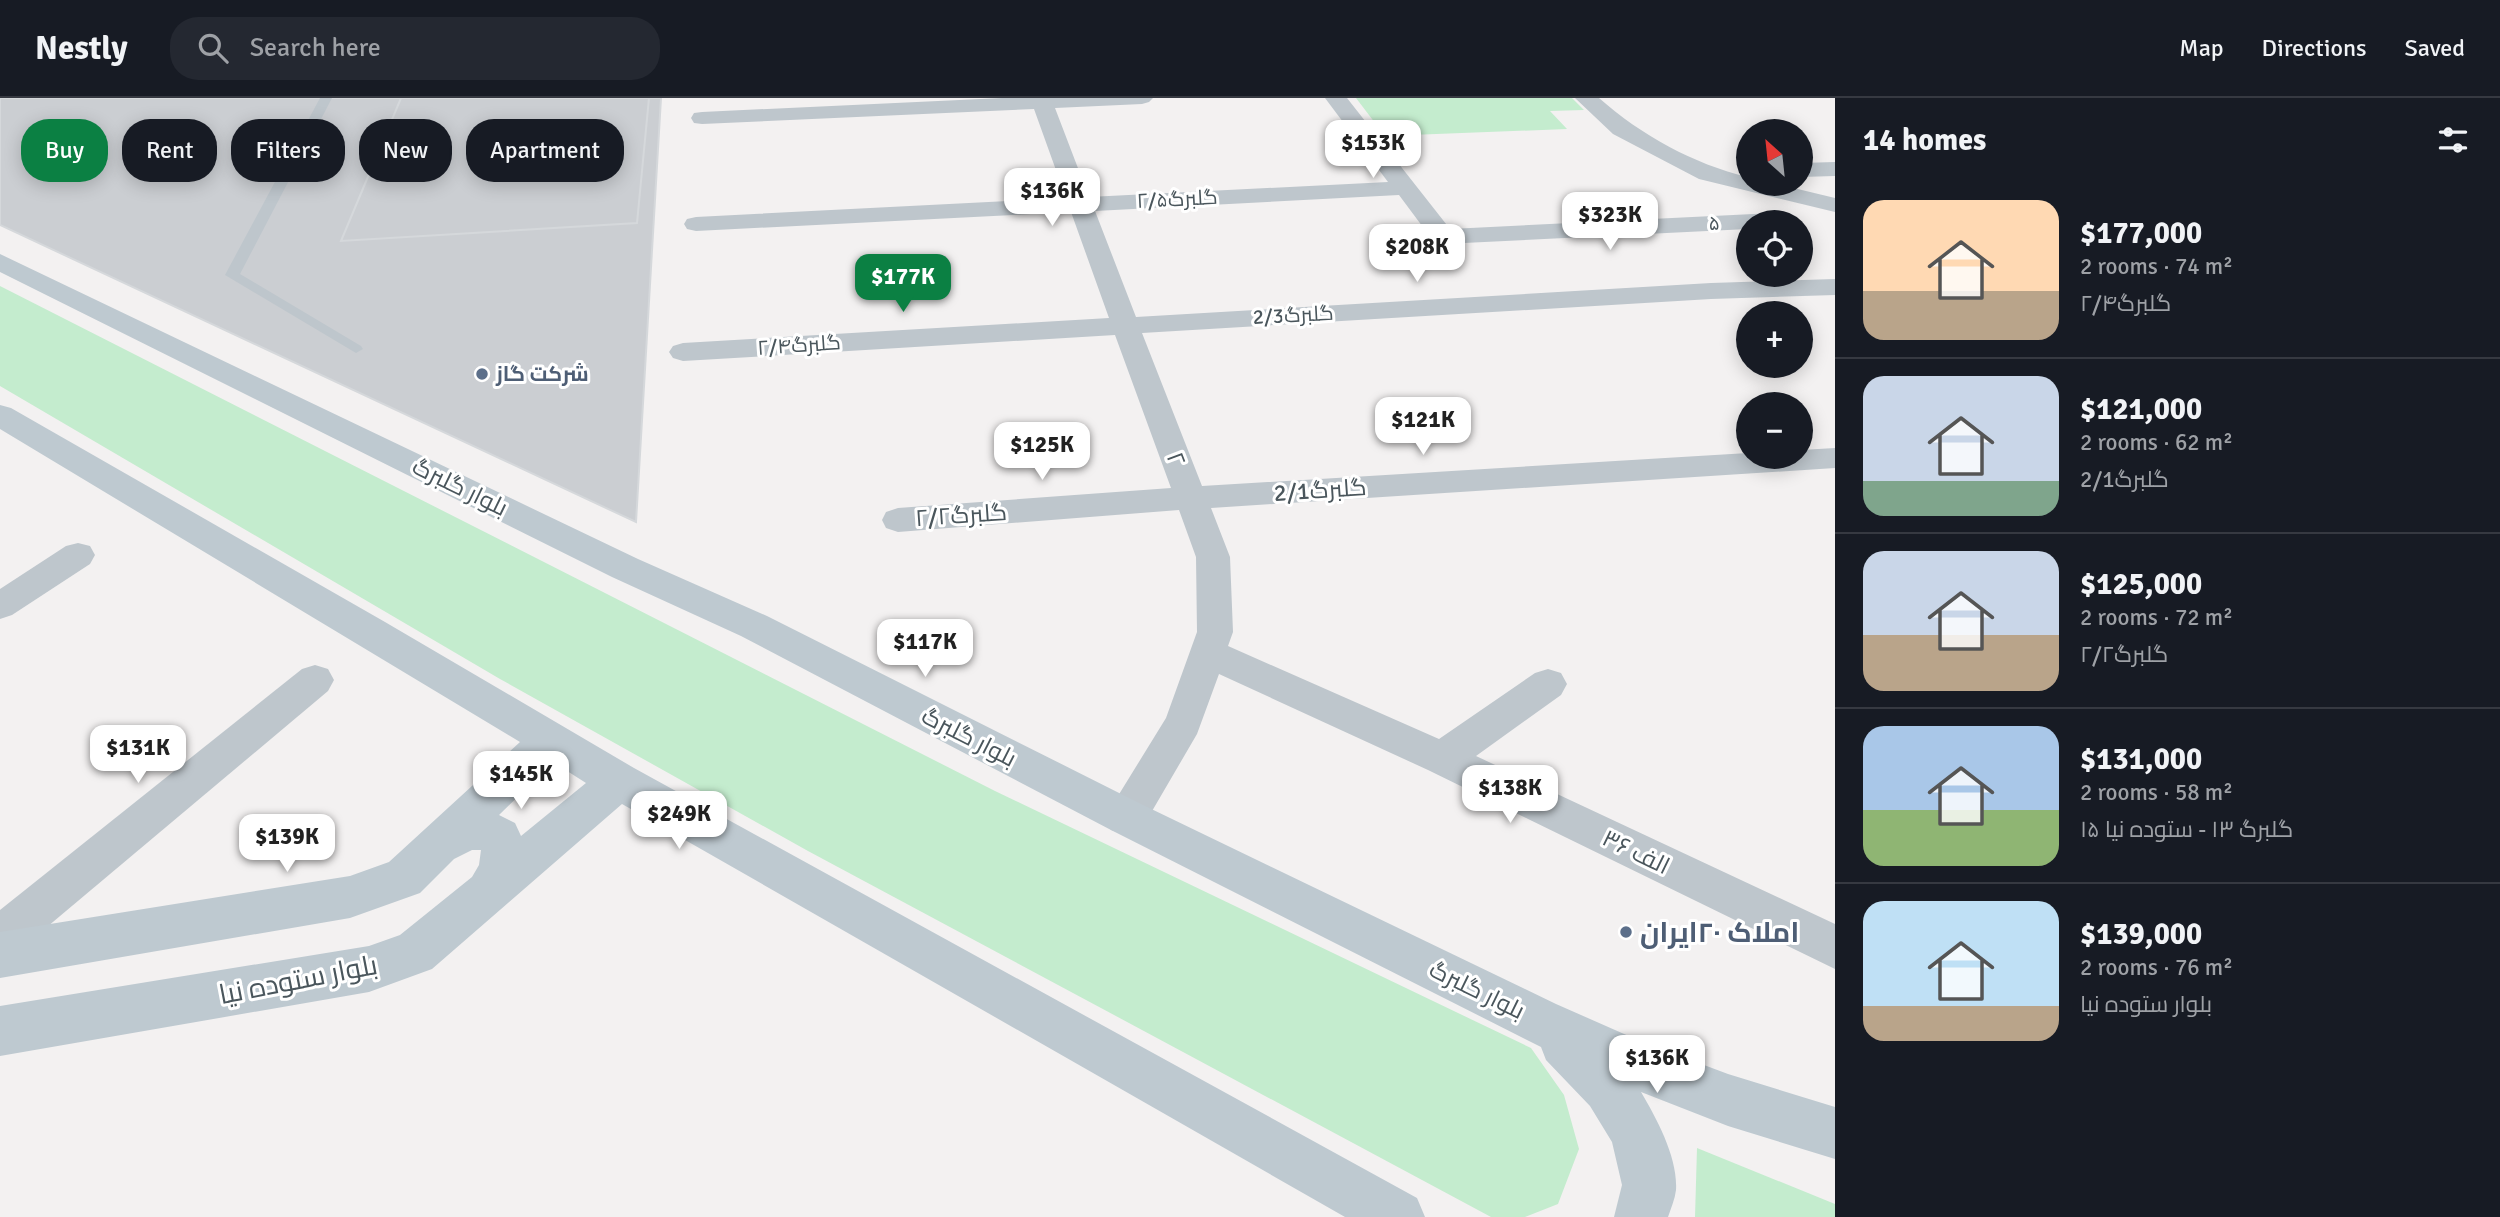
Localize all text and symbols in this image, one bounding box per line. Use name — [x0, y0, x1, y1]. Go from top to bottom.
search box — [170, 17, 660, 80]
text: Nestly — [35, 28, 128, 69]
icon: search — [194, 29, 232, 67]
text: Search here — [250, 32, 381, 64]
text: Map — [2179, 33, 2224, 63]
text: Directions — [2262, 33, 2367, 63]
text: Saved — [2405, 33, 2465, 63]
chip: Buy — [21, 119, 108, 182]
chip: Rent — [122, 119, 217, 182]
chip: Filters — [231, 119, 345, 182]
chip: New — [359, 119, 452, 182]
chip: Apartment — [466, 119, 624, 182]
north arrow — [1736, 119, 1813, 196]
map controls — [1736, 119, 1813, 469]
pin: $153K — [1324, 120, 1422, 180]
icon: filters — [2434, 121, 2472, 159]
text: 14 homes — [1863, 122, 1986, 159]
text: $153K — [1341, 128, 1405, 157]
pin: $136K — [1003, 169, 1101, 228]
text: $136K — [1020, 176, 1084, 205]
street label: گلبرگ۲/۵ — [1136, 184, 1218, 214]
pin: $323K — [1561, 192, 1659, 252]
text: $323K — [1578, 200, 1642, 229]
street label: ۵ — [1708, 210, 1720, 236]
button: locate — [1736, 210, 1813, 287]
text: $177,000 — [2080, 215, 2202, 252]
pin: $208K — [1368, 225, 1466, 284]
icon: home — [1919, 228, 2003, 312]
text: $208K — [1385, 232, 1449, 261]
text: 2 rooms · 74 m² — [2080, 252, 2233, 281]
pin: $177K — [854, 254, 952, 314]
text: $177K — [871, 262, 935, 291]
text: گلبرگ۲/۴ — [2080, 289, 2171, 318]
street label: 2/3گلبرگ — [1252, 300, 1334, 330]
button: + — [1736, 301, 1813, 378]
street label: گلبرگ۲/۴ — [756, 329, 842, 361]
place label: شرکت گاز — [495, 361, 589, 387]
marker: شرکت گاز — [474, 366, 490, 382]
text: $121,000 — [2080, 391, 2202, 428]
button: − — [1736, 392, 1813, 469]
pin: $121K — [1374, 398, 1472, 457]
icon: home — [1919, 404, 2003, 488]
text: $121K — [1391, 405, 1455, 434]
pin: $125K — [993, 422, 1091, 482]
text: 2 rooms · 62 m² — [2080, 428, 2233, 457]
text: $125K — [1010, 430, 1074, 459]
street label: ۲ — [1160, 448, 1192, 470]
street label: بلوار گلبرگ — [407, 451, 513, 523]
text: 2/1گلبرگ — [2080, 465, 2169, 494]
street label: 2/1گلبرگ — [1273, 472, 1367, 508]
street label: گلبرگ۲/۲ — [914, 497, 1008, 533]
text: $125,000 — [2080, 566, 2202, 603]
icon: home — [1919, 579, 2003, 663]
text: 2 rooms · 72 m² — [2080, 603, 2233, 632]
pin: $117K — [876, 620, 974, 679]
text: $117K — [893, 627, 957, 656]
text: گلبرگ۲/۲ — [2080, 640, 2168, 669]
street label: بلوار گلبرگ — [917, 700, 1021, 774]
pin: $131K — [89, 726, 187, 785]
text: $131K — [106, 733, 170, 762]
text: $131,000 — [2080, 741, 2202, 778]
pin: $145K — [472, 752, 570, 811]
icon: home — [1919, 754, 2003, 838]
text: $145K — [489, 759, 553, 788]
pin: $138K — [1461, 766, 1559, 825]
text: $138K — [1478, 773, 1542, 802]
text: 2 rooms · 58 m² — [2080, 778, 2233, 807]
pin: $249K — [630, 792, 728, 851]
text: $249K — [647, 799, 711, 828]
pin: $139K — [238, 814, 336, 874]
text: گلبرگ ۱۳ - ستوده نیا ۱۵ — [2080, 815, 2293, 844]
text: $139K — [255, 822, 319, 851]
street label: ۳۶ الف — [1597, 823, 1675, 881]
place label: املاک ۲۰ایران — [1640, 916, 1799, 950]
text: $139,000 — [2080, 916, 2202, 953]
marker: املاک ۲۰ایران — [1618, 924, 1634, 940]
icon: home — [1919, 929, 2003, 1013]
street label: بلوار ستوده نیا — [216, 948, 380, 1012]
text: 2 rooms · 76 m² — [2080, 953, 2233, 982]
street label: بلوار گلبرگ — [1424, 954, 1530, 1026]
text: بلوار ستوده نیا — [2080, 990, 2212, 1019]
pin: $136K — [1608, 1035, 1706, 1095]
text: $136K — [1625, 1043, 1689, 1072]

